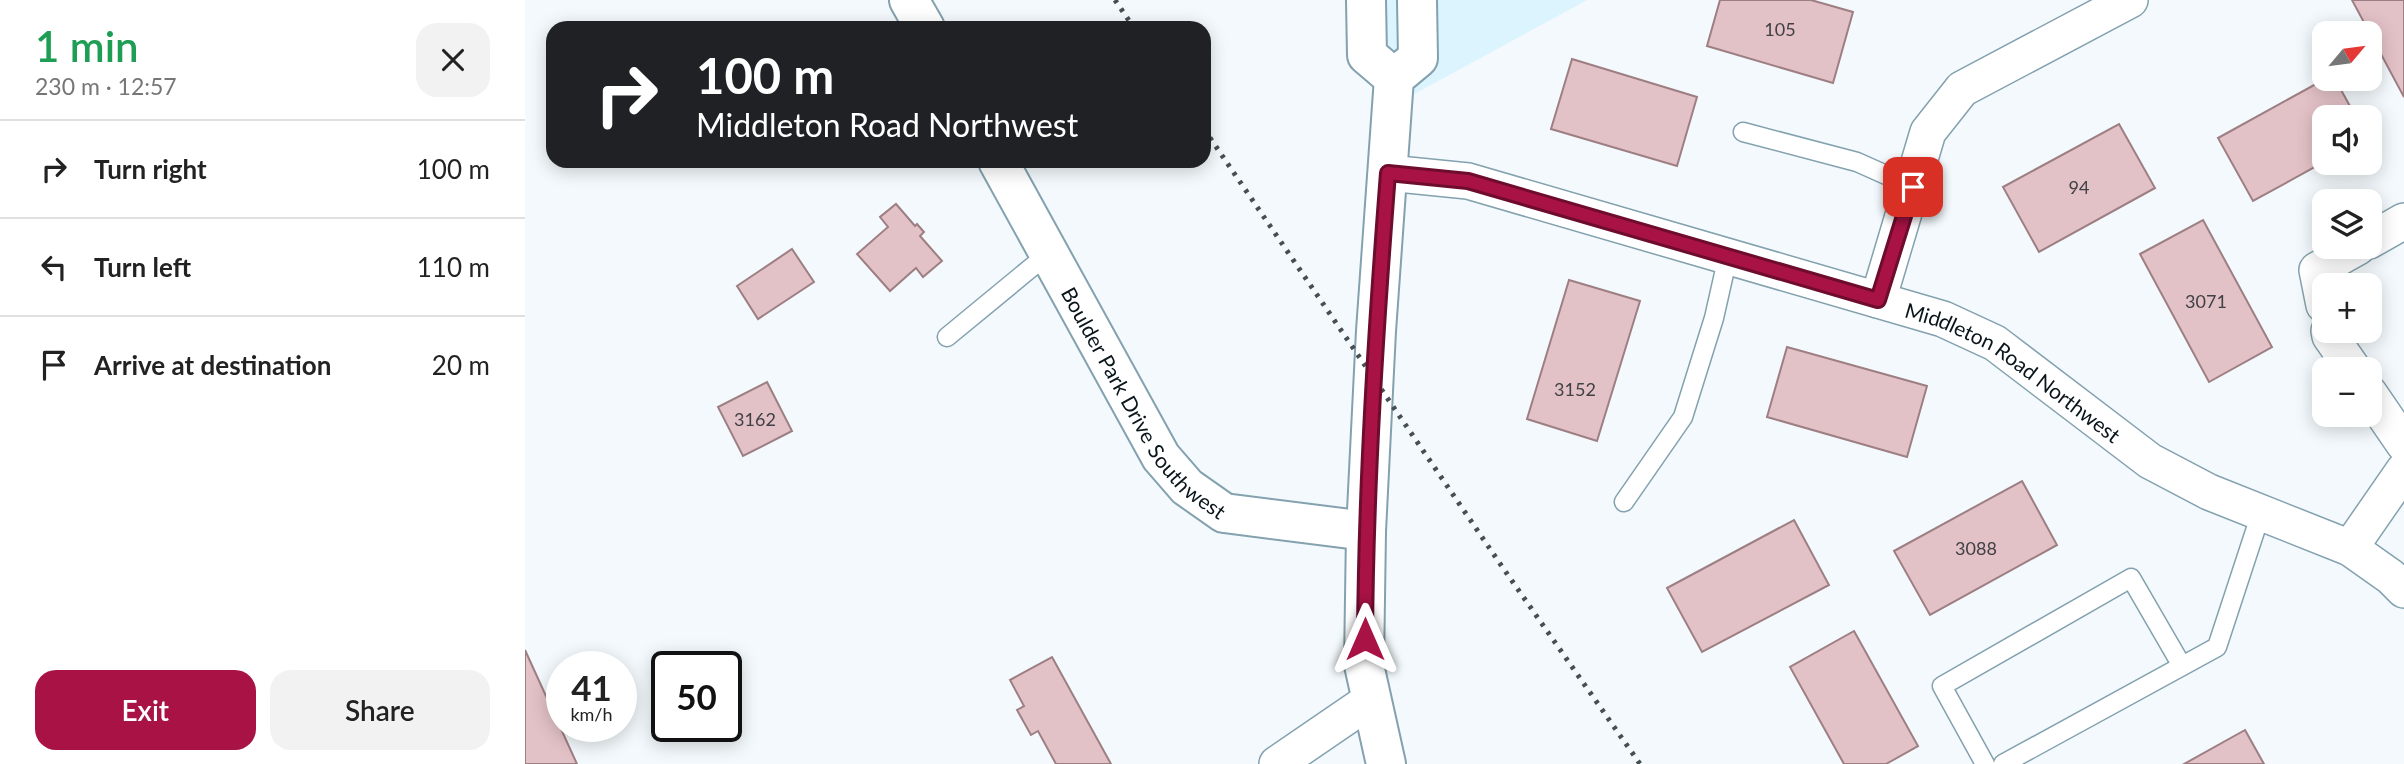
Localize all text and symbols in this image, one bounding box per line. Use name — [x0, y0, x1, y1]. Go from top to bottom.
house number: 105 — [1764, 18, 1796, 40]
text: 1 min — [35, 21, 139, 71]
north arrow — [2312, 21, 2382, 91]
map controls — [2312, 21, 2382, 427]
button: close — [416, 23, 490, 97]
text: 100 m — [696, 46, 834, 104]
icon: right — [581, 49, 672, 140]
text: 230 m · 12:57 — [35, 72, 177, 100]
text: Middleton Road Northwest — [696, 105, 1078, 144]
button: sound — [2312, 105, 2382, 175]
icon: right — [35, 150, 73, 188]
text: Turn right — [94, 153, 207, 185]
text: 100 m — [417, 153, 490, 185]
pin — [1883, 157, 1943, 217]
icon: arrive — [1894, 168, 1932, 206]
house number: 94 — [2069, 176, 2089, 198]
button: layers — [2312, 189, 2382, 259]
icon: left — [35, 248, 73, 286]
text: Turn left — [94, 251, 191, 283]
text: 110 m — [417, 251, 490, 283]
button: + — [2312, 273, 2382, 343]
street label: Boulder Park Drive Southwest — [1057, 282, 1232, 523]
house number: 3071 — [2185, 290, 2227, 312]
street label: Middleton Road Northwest — [1903, 296, 2126, 447]
icon: arrive — [35, 346, 73, 384]
text: Arrive at destination — [94, 349, 331, 381]
text: 20 m — [432, 349, 490, 381]
button: − — [2312, 357, 2382, 427]
house number: 3152 — [1554, 378, 1596, 400]
house number: 3162 — [734, 408, 776, 430]
house number: 3088 — [1955, 537, 1997, 559]
position arrow — [1328, 602, 1402, 676]
speed limit sign: 50 — [651, 651, 742, 742]
text: 41 — [571, 666, 612, 708]
button: Exit — [35, 670, 256, 750]
button: Share — [270, 670, 490, 750]
text: km/h — [570, 703, 613, 725]

